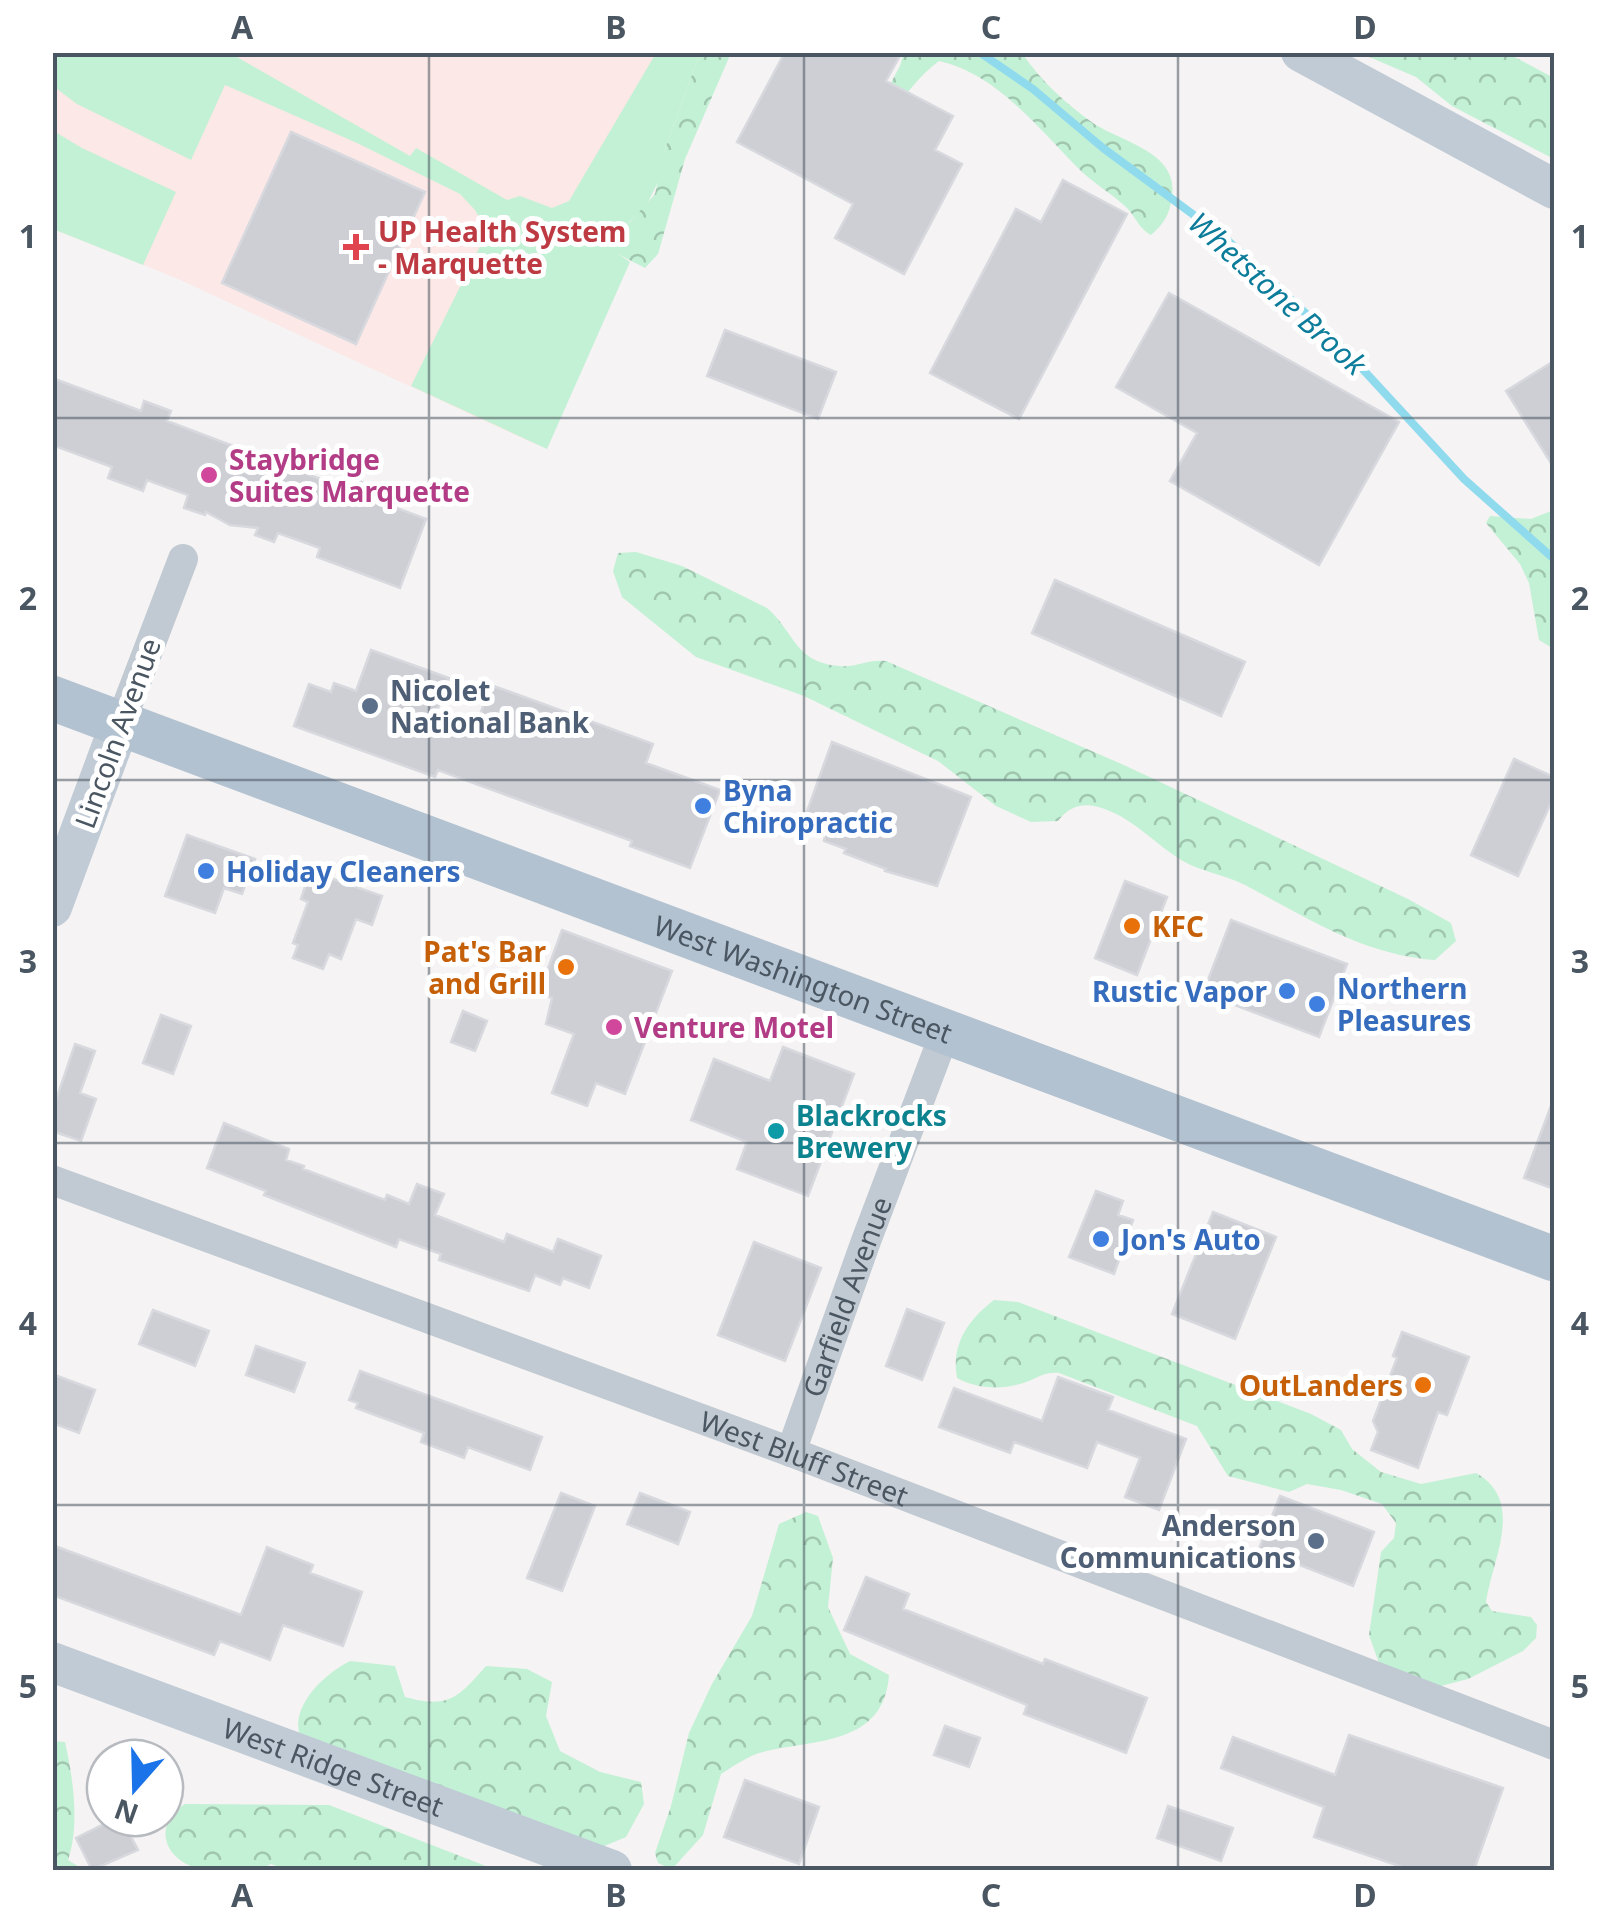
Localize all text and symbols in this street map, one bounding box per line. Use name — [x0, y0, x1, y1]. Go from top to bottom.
text: A — [231, 5, 254, 48]
text: B — [605, 5, 627, 48]
text: C — [981, 5, 1001, 48]
text: D — [1353, 5, 1377, 48]
water label: Whetstone Brook — [1180, 202, 1377, 385]
place label: UP Health System - Marquette — [378, 212, 626, 282]
text: 1 — [19, 214, 37, 257]
text: 1 — [1571, 214, 1589, 257]
marker: UP Health System - Marquette — [343, 234, 369, 260]
place label: Staybridge Suites Marquette — [229, 440, 470, 510]
marker: Staybridge Suites Marquette — [198, 464, 220, 486]
text: 2 — [19, 576, 37, 619]
text: 2 — [1571, 576, 1589, 619]
street label: Lincoln Avenue — [65, 633, 169, 833]
place label: Nicolet National Bank — [390, 671, 590, 741]
marker: Nicolet National Bank — [359, 695, 381, 717]
place label: Byna Chiropractic — [723, 771, 893, 841]
marker: Byna Chiropractic — [692, 795, 714, 817]
place label: Holiday Cleaners — [226, 852, 461, 890]
marker: Holiday Cleaners — [195, 860, 217, 882]
street label: West Washington Street — [649, 906, 958, 1052]
place label: KFC — [1152, 907, 1204, 945]
marker: KFC — [1121, 915, 1143, 937]
place label: Pat's Bar and Grill — [423, 932, 546, 1002]
text: 3 — [19, 939, 37, 982]
text: 3 — [1571, 939, 1589, 982]
marker: Pat's Bar and Grill — [555, 956, 577, 978]
place label: Northern Pleasures — [1337, 969, 1471, 1039]
place label: Rustic Vapor — [1092, 972, 1267, 1010]
marker: Rustic Vapor — [1276, 980, 1298, 1002]
marker: Northern Pleasures — [1306, 993, 1328, 1015]
place label: Venture Motel — [634, 1008, 834, 1046]
marker: Venture Motel — [603, 1016, 625, 1038]
place label: Blackrocks Brewery — [796, 1096, 947, 1166]
marker: Blackrocks Brewery — [765, 1120, 787, 1142]
street label: Garfield Avenue — [793, 1191, 900, 1402]
place label: Jon's Auto — [1118, 1220, 1261, 1258]
marker: Jon's Auto — [1090, 1228, 1112, 1250]
text: 4 — [19, 1301, 37, 1344]
text: 4 — [1571, 1301, 1589, 1344]
place label: OutLanders — [1239, 1366, 1403, 1404]
marker: OutLanders — [1412, 1374, 1434, 1396]
street label: West Bluff Street — [695, 1401, 914, 1514]
place label: Anderson Communications — [1060, 1506, 1296, 1576]
marker: Anderson Communications — [1305, 1530, 1327, 1552]
text: 5 — [19, 1664, 37, 1707]
text: 5 — [1571, 1664, 1589, 1707]
street label: West Ridge Street — [218, 1708, 449, 1825]
north arrow — [85, 1738, 185, 1838]
text: N — [109, 1791, 143, 1834]
text: A — [231, 1873, 254, 1916]
text: B — [605, 1873, 627, 1916]
text: C — [981, 1873, 1001, 1916]
text: D — [1353, 1873, 1377, 1916]

